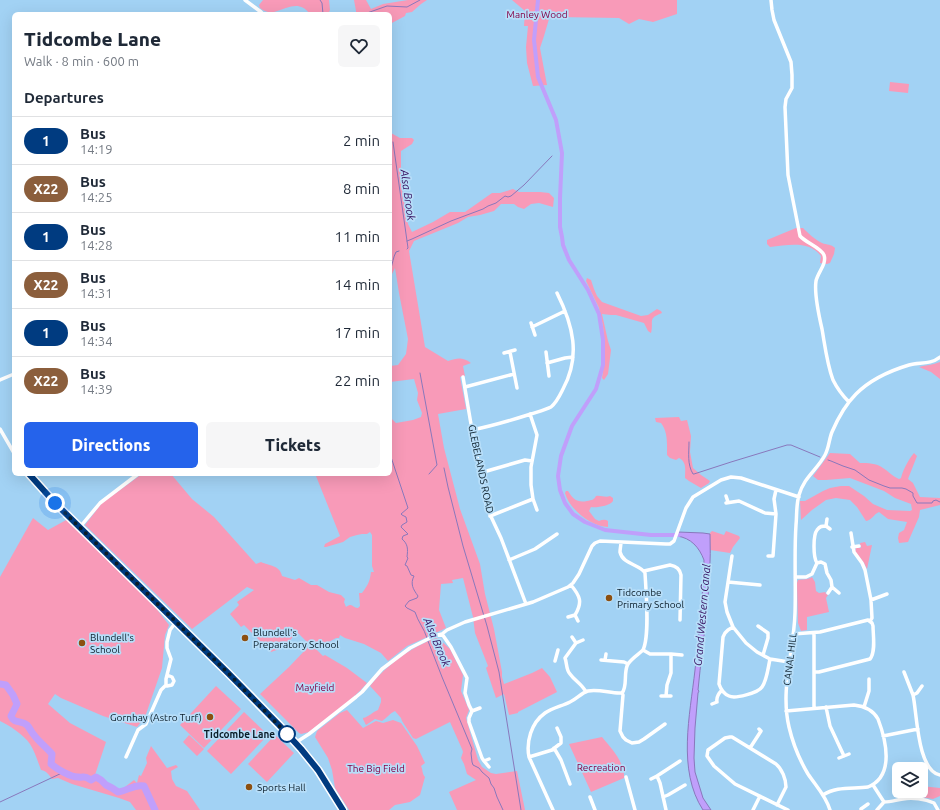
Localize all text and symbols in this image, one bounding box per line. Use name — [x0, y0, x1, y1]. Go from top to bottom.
park label: Manley Wood — [506, 9, 568, 20]
button: heart — [338, 25, 380, 67]
text: Tidcombe Lane — [24, 28, 161, 50]
text: Walk · 8 min · 600 m — [24, 54, 139, 68]
text: Departures — [24, 89, 104, 106]
text: Bus — [80, 125, 106, 142]
text: 2 min — [343, 132, 380, 149]
text: 1 — [42, 133, 50, 149]
text: 14:19 — [80, 142, 113, 156]
water label: Alsa Brook — [398, 168, 418, 222]
text: Bus — [80, 173, 106, 190]
text: 8 min — [343, 180, 380, 197]
text: X22 — [33, 181, 59, 197]
text: 14:25 — [80, 190, 113, 204]
text: Bus — [80, 221, 106, 238]
text: 11 min — [334, 228, 380, 245]
text: 1 — [42, 229, 50, 245]
text: 14:28 — [80, 238, 113, 252]
text: Bus — [80, 269, 106, 286]
text: 14 min — [334, 276, 380, 293]
text: X22 — [33, 277, 59, 293]
text: 14:31 — [80, 286, 113, 300]
text: Bus — [80, 317, 106, 334]
text: 17 min — [334, 324, 380, 341]
text: 1 — [42, 325, 50, 341]
text: 14:34 — [80, 334, 113, 348]
text: Bus — [80, 365, 106, 382]
text: 22 min — [334, 372, 380, 389]
text: X22 — [33, 373, 59, 389]
text: 14:39 — [80, 382, 113, 396]
button: Directions — [24, 422, 198, 468]
button: Tickets — [206, 422, 380, 468]
street label: GLEBELANDS ROAD — [466, 424, 496, 514]
your location — [45, 493, 65, 513]
water label: Grand Western Canal — [692, 564, 712, 666]
place label: Tidcombe Primary School — [617, 587, 684, 610]
marker: Tidcombe Primary School — [604, 593, 614, 603]
water label: Alsa Brook — [421, 615, 453, 668]
place label: Blundell's Preparatory School — [253, 627, 339, 650]
place label: Blundell's School — [90, 632, 134, 655]
street label: CANAL HILL — [781, 632, 799, 686]
marker: Blundell's Preparatory School — [240, 633, 250, 643]
marker: Blundell's School — [77, 638, 87, 648]
park label: Mayfield — [296, 682, 335, 693]
place label: Gornhay (Astro Turf) — [110, 712, 202, 723]
marker: Gornhay (Astro Turf) — [205, 712, 215, 722]
marker: Tidcombe Lane — [278, 725, 296, 743]
place label: Tidcombe Lane — [204, 729, 275, 740]
park label: Recreation — [577, 762, 625, 773]
map controls — [892, 762, 928, 798]
button: layers — [892, 762, 928, 798]
park label: The Big Field — [347, 763, 405, 774]
marker: Sports Hall — [244, 782, 254, 792]
place label: Sports Hall — [257, 782, 306, 793]

